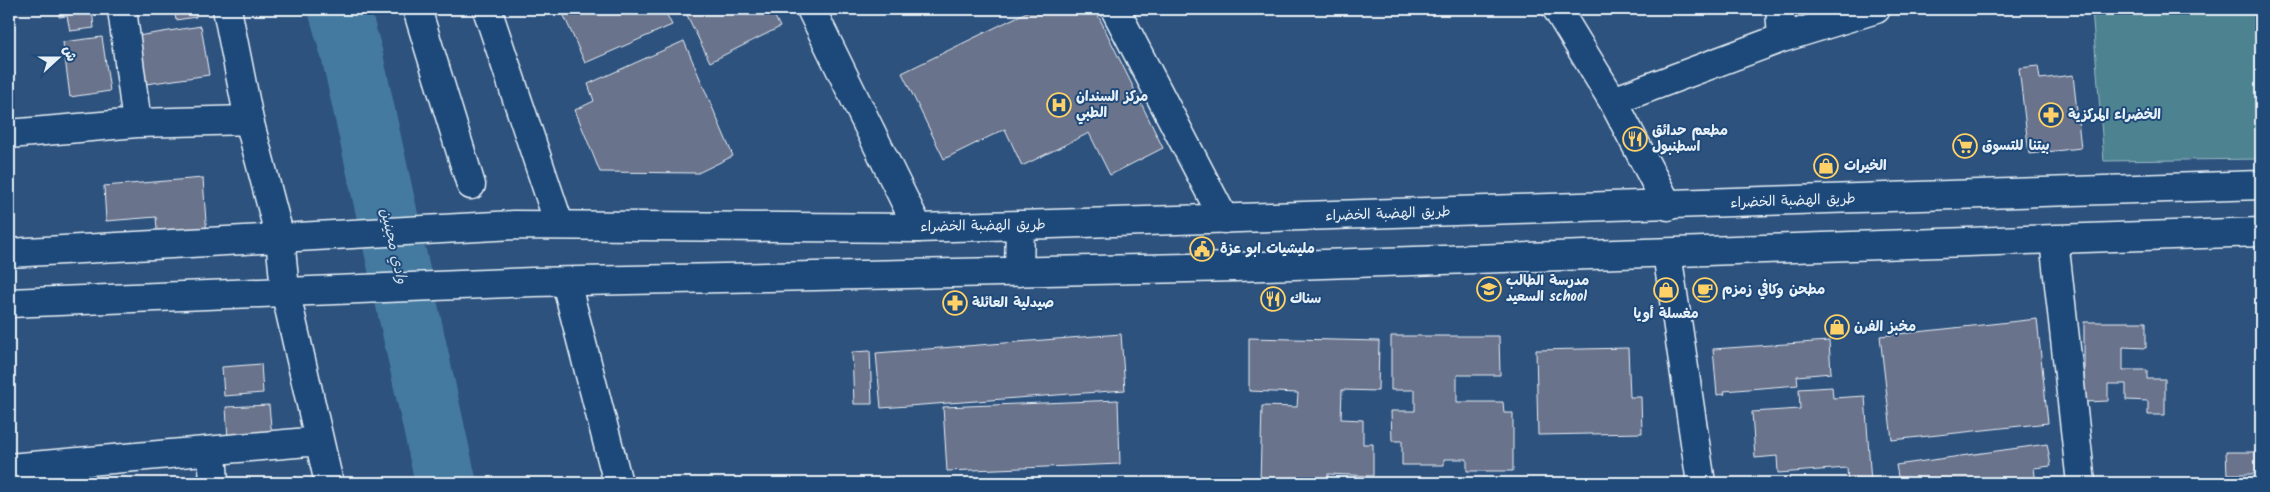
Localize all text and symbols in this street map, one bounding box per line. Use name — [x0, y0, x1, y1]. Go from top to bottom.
north arrow — [32, 32, 82, 82]
text: ش — [56, 43, 82, 65]
place label: مركز السندان الطبي — [1076, 86, 1148, 125]
hospital icon: مركز السندان الطبي — [1046, 92, 1072, 118]
pharmacy icon: الخضراء المركزية — [2038, 102, 2064, 128]
place label: الخضراء المركزية — [2068, 104, 2161, 126]
place label: مطعم حدائق اسطنبول — [1652, 120, 1728, 158]
restaurant icon: مطعم حدائق اسطنبول — [1622, 126, 1648, 152]
supermarket icon: بيتنا للتسوق — [1952, 133, 1978, 159]
place label: بيتنا للتسوق — [1982, 135, 2050, 157]
shop icon: الخيرات — [1813, 153, 1839, 179]
place label: الخيرات — [1844, 155, 1887, 177]
street label: طريق الهضبة الخضراء — [1730, 188, 1856, 214]
street label: طريق الهضبة الخضراء — [1325, 201, 1451, 227]
water label: وادي مجينين — [373, 206, 413, 286]
street label: طريق الهضبة الخضراء — [920, 214, 1046, 238]
public building icon: مليشيات ابو عزة — [1189, 236, 1215, 262]
place label: مليشيات ابو عزة — [1220, 238, 1315, 260]
place label: مدرسة الطالب السعيد school — [1506, 270, 1589, 308]
school or university icon: مدرسة الطالب السعيد school — [1476, 276, 1502, 302]
shop icon: مغسلة أويا — [1653, 277, 1679, 303]
cafe icon: مطحن وكافي زمزم — [1692, 277, 1718, 303]
place label: مطحن وكافي زمزم — [1722, 279, 1825, 301]
restaurant icon: سناك — [1260, 286, 1286, 312]
place label: سناك — [1290, 288, 1321, 310]
pharmacy icon: صيدلية العائلة — [942, 290, 968, 316]
place label: صيدلية العائلة — [972, 292, 1054, 314]
place label: مغسلة أويا — [1633, 303, 1699, 325]
shop icon: مخبز الفرن — [1824, 314, 1850, 340]
place label: مخبز الفرن — [1854, 316, 1916, 338]

